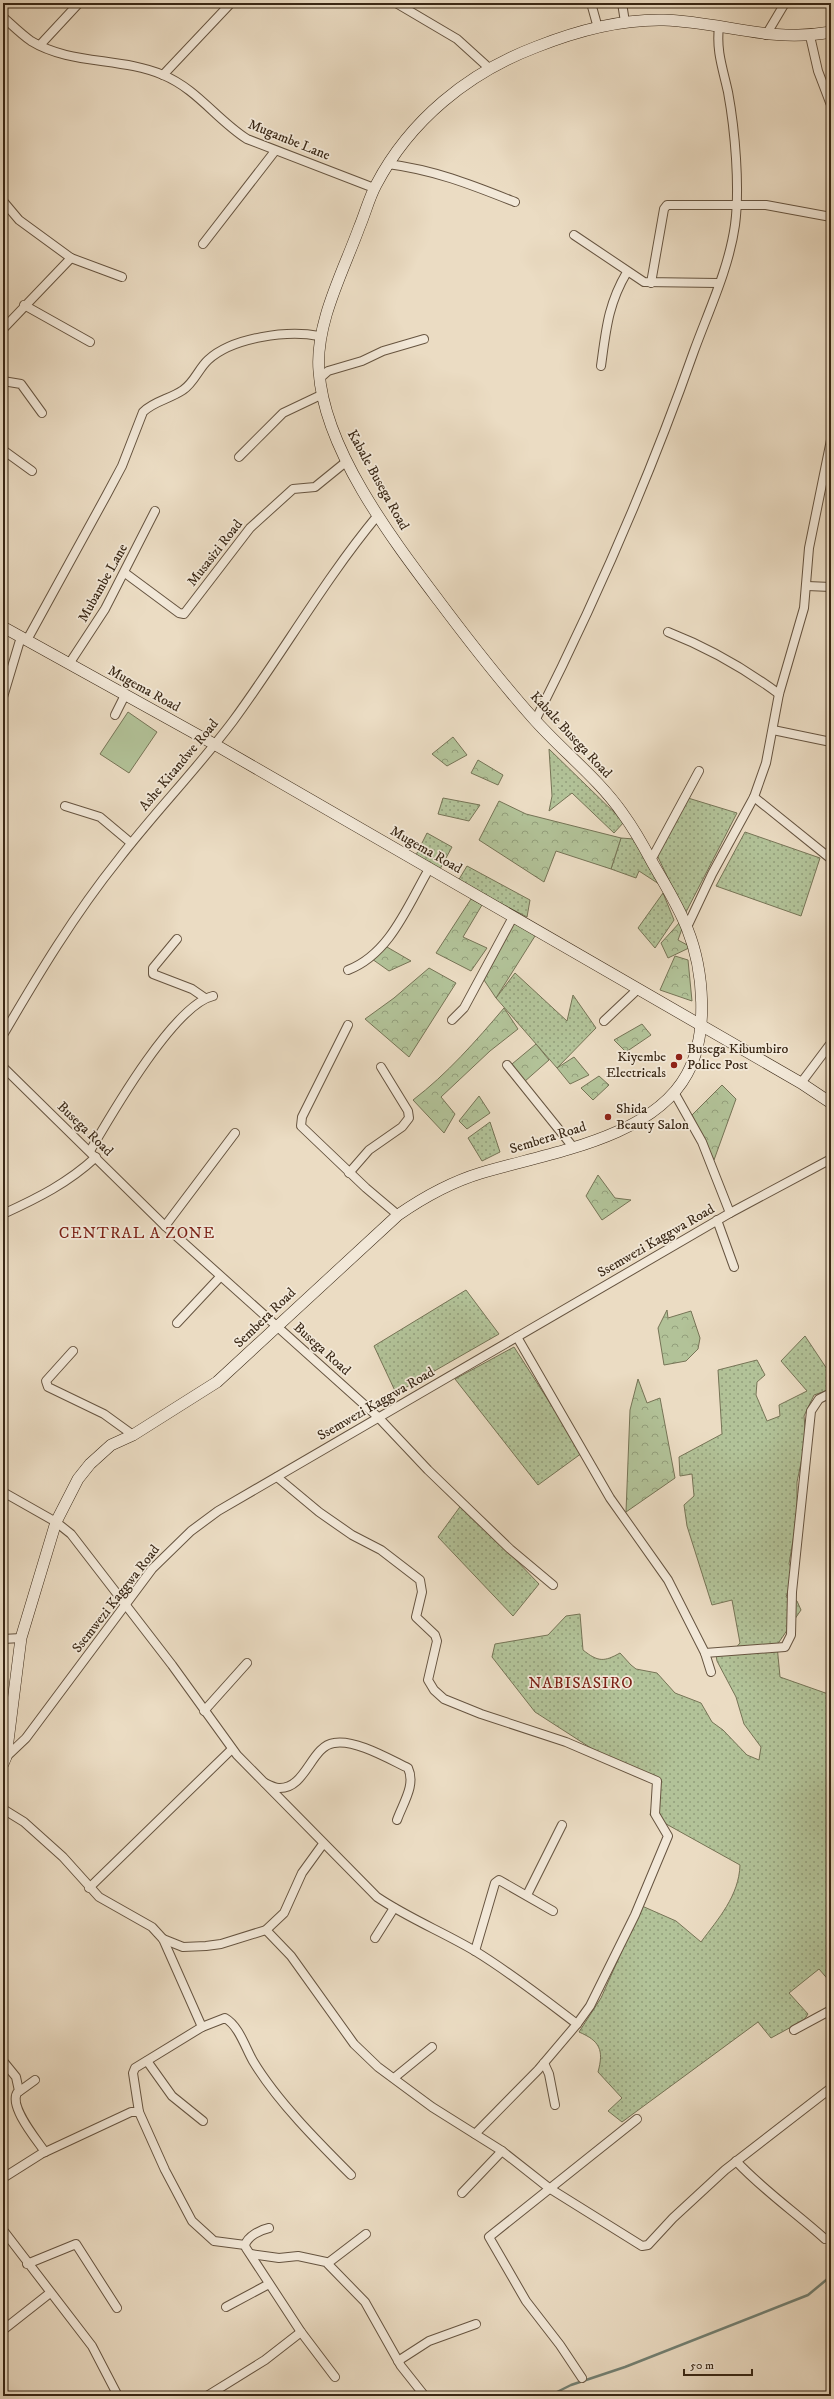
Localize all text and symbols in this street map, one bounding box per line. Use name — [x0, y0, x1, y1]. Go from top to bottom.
street label: Mugambe Lane — [245, 115, 333, 165]
street label: Kabale Busega Road — [343, 427, 413, 533]
street label: Musasizi Road — [183, 516, 247, 590]
street label: Mubambe Lane — [74, 541, 132, 625]
street label: Mugema Road — [104, 662, 184, 716]
street label: Kabale Busega Road — [526, 688, 616, 782]
street label: Ashe Kitandwe Road — [135, 715, 223, 815]
street label: Mugema Road — [387, 822, 465, 878]
place label: Busega Kibumbiro Police Post — [687, 1040, 788, 1074]
place label: Kiyembe Electricals — [606, 1048, 666, 1082]
marker: Busega Kibumbiro Police Post — [674, 1052, 684, 1062]
marker: Kiyembe Electricals — [669, 1060, 679, 1070]
street label: Busega Road — [53, 1098, 117, 1160]
place label: Shida Beauty Salon — [616, 1100, 690, 1134]
marker: Shida Beauty Salon — [603, 1112, 613, 1122]
street label: Sembera Road — [508, 1118, 588, 1158]
street label: Ssemwezi Kaggwa Road — [594, 1200, 718, 1282]
district label: CENTRAL A ZONE — [59, 1223, 215, 1243]
street label: Sembera Road — [230, 1284, 300, 1352]
street label: Busega Road — [290, 1319, 354, 1379]
street label: Ssemwezi Kaggwa Road — [314, 1363, 438, 1445]
street label: Ssemwezi Kaggwa Road — [68, 1541, 164, 1657]
district label: NABISASIRO — [528, 1673, 634, 1693]
scale bar — [684, 2351, 752, 2377]
text: 50 m — [690, 2358, 714, 2373]

